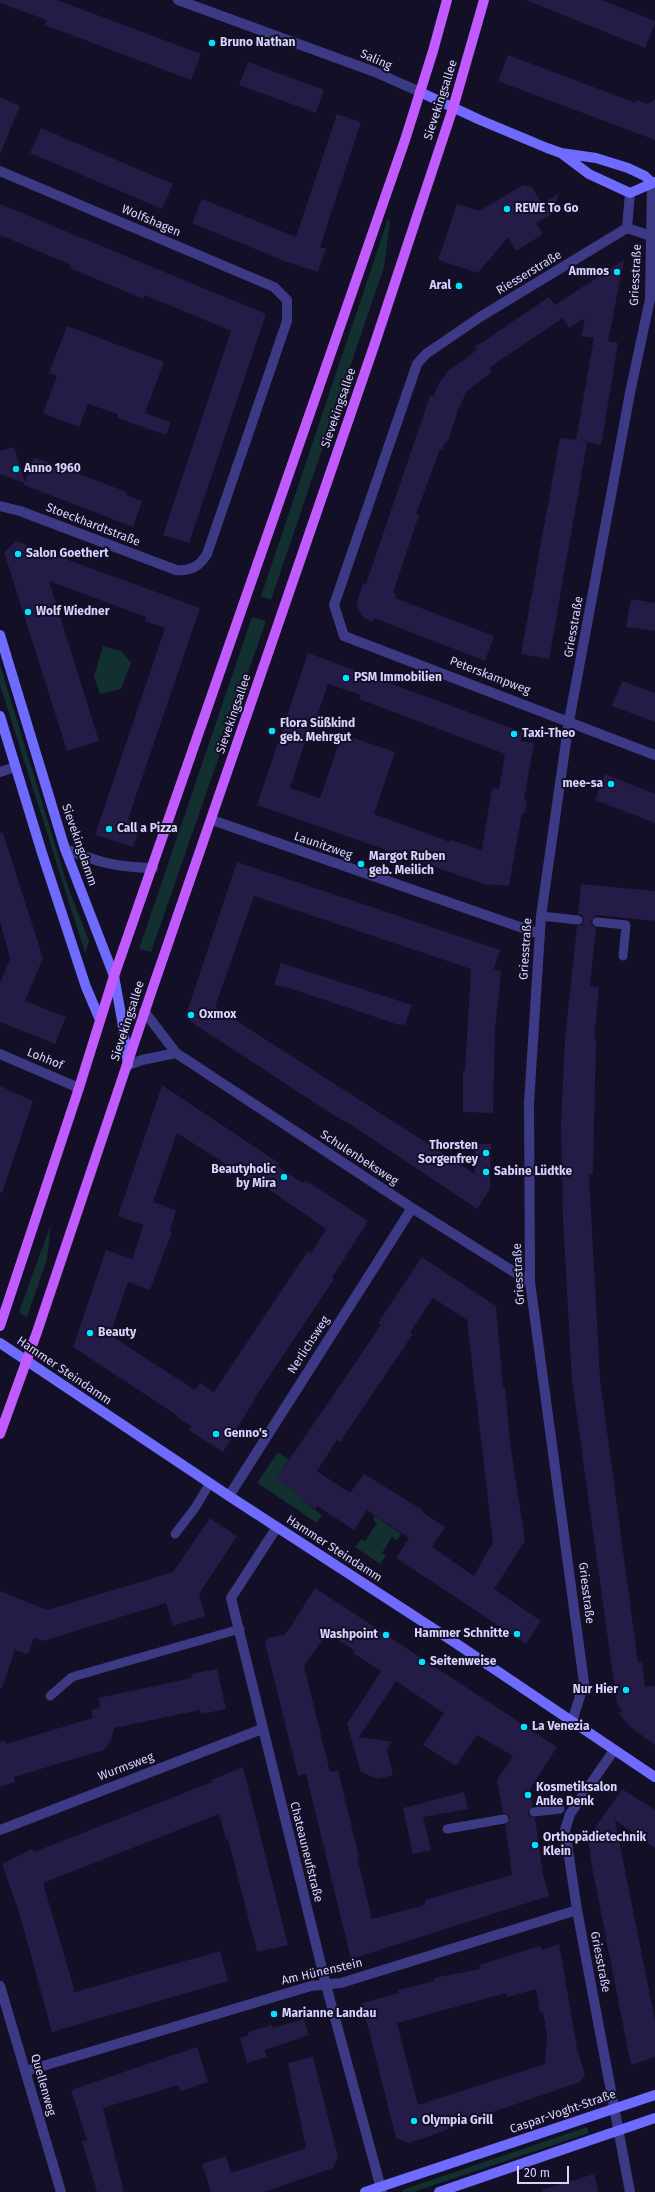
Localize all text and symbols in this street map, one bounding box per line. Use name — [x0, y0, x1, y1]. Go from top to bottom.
place label: Bruno Nathan — [220, 36, 295, 50]
marker: Bruno Nathan — [207, 38, 217, 48]
street label: Saling — [358, 47, 394, 73]
street label: Sievekingsallee — [421, 58, 461, 142]
street label: Wolfshagen — [119, 202, 183, 240]
place label: REWE To Go — [515, 202, 578, 216]
marker: REWE To Go — [502, 204, 512, 214]
street label: Griesstraße — [627, 244, 645, 306]
street label: Riesserstraße — [494, 248, 564, 298]
place label: Ammos — [569, 265, 609, 279]
marker: Ammos — [612, 267, 622, 277]
place label: Aral — [430, 279, 451, 293]
marker: Aral — [454, 281, 464, 291]
street label: Sievekingsallee — [319, 366, 359, 450]
place label: Anno 1960 — [24, 462, 81, 476]
marker: Anno 1960 — [11, 464, 21, 474]
street label: Stoeckhardtstraße — [44, 500, 142, 550]
place label: Salon Goethert — [26, 547, 109, 561]
marker: Salon Goethert — [13, 549, 23, 559]
street label: Griesstraße — [562, 595, 586, 659]
place label: Wolf Wiedner — [36, 605, 109, 619]
marker: Wolf Wiedner — [23, 607, 33, 617]
street label: Peterskampweg — [448, 654, 532, 698]
place label: PSM Immobilien — [354, 671, 442, 685]
street label: Sievekingsallee — [214, 672, 254, 756]
marker: PSM Immobilien — [341, 673, 351, 683]
place label: Flora Süßkind geb. Mehrgut — [280, 717, 355, 745]
marker: Flora Süßkind geb. Mehrgut — [267, 726, 277, 736]
place label: Taxi-Theo — [522, 727, 575, 741]
marker: Taxi-Theo — [509, 729, 519, 739]
place label: mee-sa — [562, 777, 603, 791]
marker: mee-sa — [606, 779, 616, 789]
street label: Sievekingdamm — [58, 802, 100, 888]
place label: Call a Pizza — [117, 822, 178, 836]
marker: Call a Pizza — [104, 824, 114, 834]
street label: Launitzweg — [292, 829, 354, 863]
place label: Margot Ruben geb. Meilich — [369, 850, 445, 878]
marker: Margot Ruben geb. Meilich — [356, 859, 366, 869]
street label: Griesstraße — [517, 918, 535, 980]
street label: Sievekingsallee — [108, 979, 148, 1063]
place label: Oxmox — [199, 1008, 236, 1022]
marker: Oxmox — [186, 1010, 196, 1020]
street label: Lohhof — [25, 1045, 65, 1073]
street label: Schulenbeksweg — [317, 1127, 401, 1189]
place label: Thorsten Sorgenfrey — [418, 1139, 478, 1167]
marker: Thorsten Sorgenfrey — [481, 1148, 491, 1158]
place label: Beautyholic by Mira — [211, 1163, 276, 1191]
place label: Sabine Lüdtke — [494, 1165, 572, 1179]
marker: Sabine Lüdtke — [481, 1167, 491, 1177]
marker: Beautyholic by Mira — [279, 1172, 289, 1182]
street label: Griesstraße — [510, 1243, 528, 1305]
street label: Nerlichsweg — [285, 1313, 333, 1377]
place label: Beauty — [98, 1326, 136, 1340]
marker: Beauty — [85, 1328, 95, 1338]
street label: Hammer Steindamm — [14, 1334, 114, 1408]
place label: Genno's — [224, 1427, 268, 1441]
marker: Genno's — [211, 1429, 221, 1439]
street label: Hammer Steindamm — [283, 1513, 385, 1585]
street label: Griesstraße — [575, 1561, 597, 1625]
place label: Hammer Schnitte — [414, 1627, 509, 1641]
place label: Washpoint — [320, 1628, 378, 1642]
marker: Hammer Schnitte — [512, 1629, 522, 1639]
marker: Washpoint — [381, 1630, 391, 1640]
place label: Seitenweise — [430, 1655, 496, 1669]
marker: Seitenweise — [417, 1657, 427, 1667]
place label: Nur Hier — [573, 1683, 618, 1697]
marker: Nur Hier — [621, 1685, 631, 1695]
place label: La Venezia — [532, 1720, 590, 1734]
marker: La Venezia — [519, 1722, 529, 1732]
street label: Wurmsweg — [96, 1750, 156, 1784]
place label: Kosmetiksalon Anke Denk — [536, 1781, 617, 1809]
marker: Kosmetiksalon Anke Denk — [523, 1790, 533, 1800]
street label: Chateauneufstraße — [287, 1800, 325, 1904]
place label: Orthopädietechnik Klein — [543, 1831, 646, 1859]
marker: Orthopädietechnik Klein — [530, 1840, 540, 1850]
street label: Griesstraße — [587, 1930, 613, 1994]
street label: Am Hünenstein — [280, 1956, 364, 1988]
place label: Marianne Landau — [282, 2007, 376, 2021]
marker: Marianne Landau — [269, 2009, 279, 2019]
street label: Quellenweg — [27, 2052, 59, 2118]
street label: Caspar-Voght-Straße — [508, 2087, 618, 2137]
place label: Olympia Grill — [422, 2114, 493, 2128]
marker: Olympia Grill — [409, 2116, 419, 2126]
scale bar — [519, 2158, 571, 2184]
text: 20 m — [524, 2166, 550, 2180]

